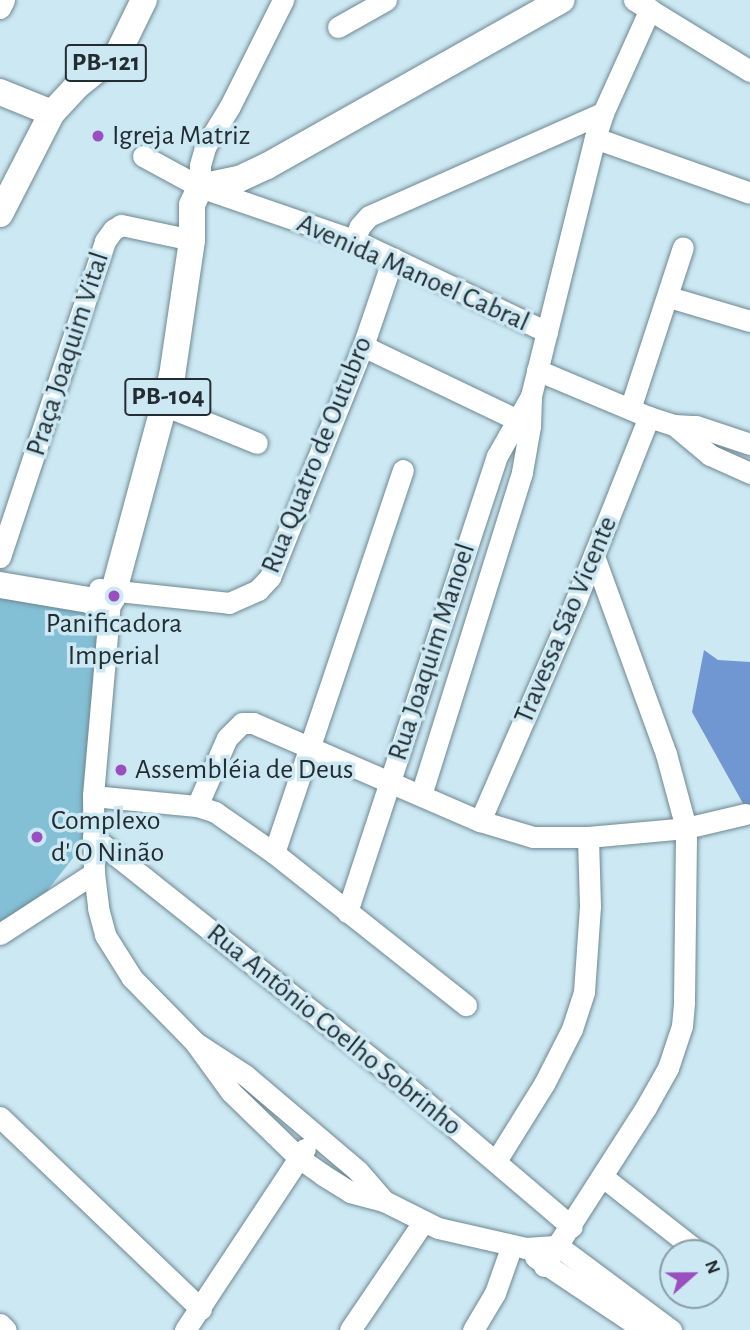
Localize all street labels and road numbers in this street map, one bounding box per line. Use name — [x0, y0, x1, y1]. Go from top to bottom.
road number: PB-121 — [64, 40, 148, 86]
street label: Avenida Manoel Cabral — [292, 207, 534, 339]
street label: Praça Joaquim Vital — [19, 248, 117, 460]
street label: Rua Quatro de Outubro — [254, 332, 380, 578]
road number: PB-104 — [124, 374, 212, 420]
street label: Travessa São Vicente — [507, 511, 625, 729]
street label: Rua Joaquim Manoel — [381, 539, 483, 765]
street label: Rua Antônio Coelho Sobrinho — [200, 917, 468, 1143]

